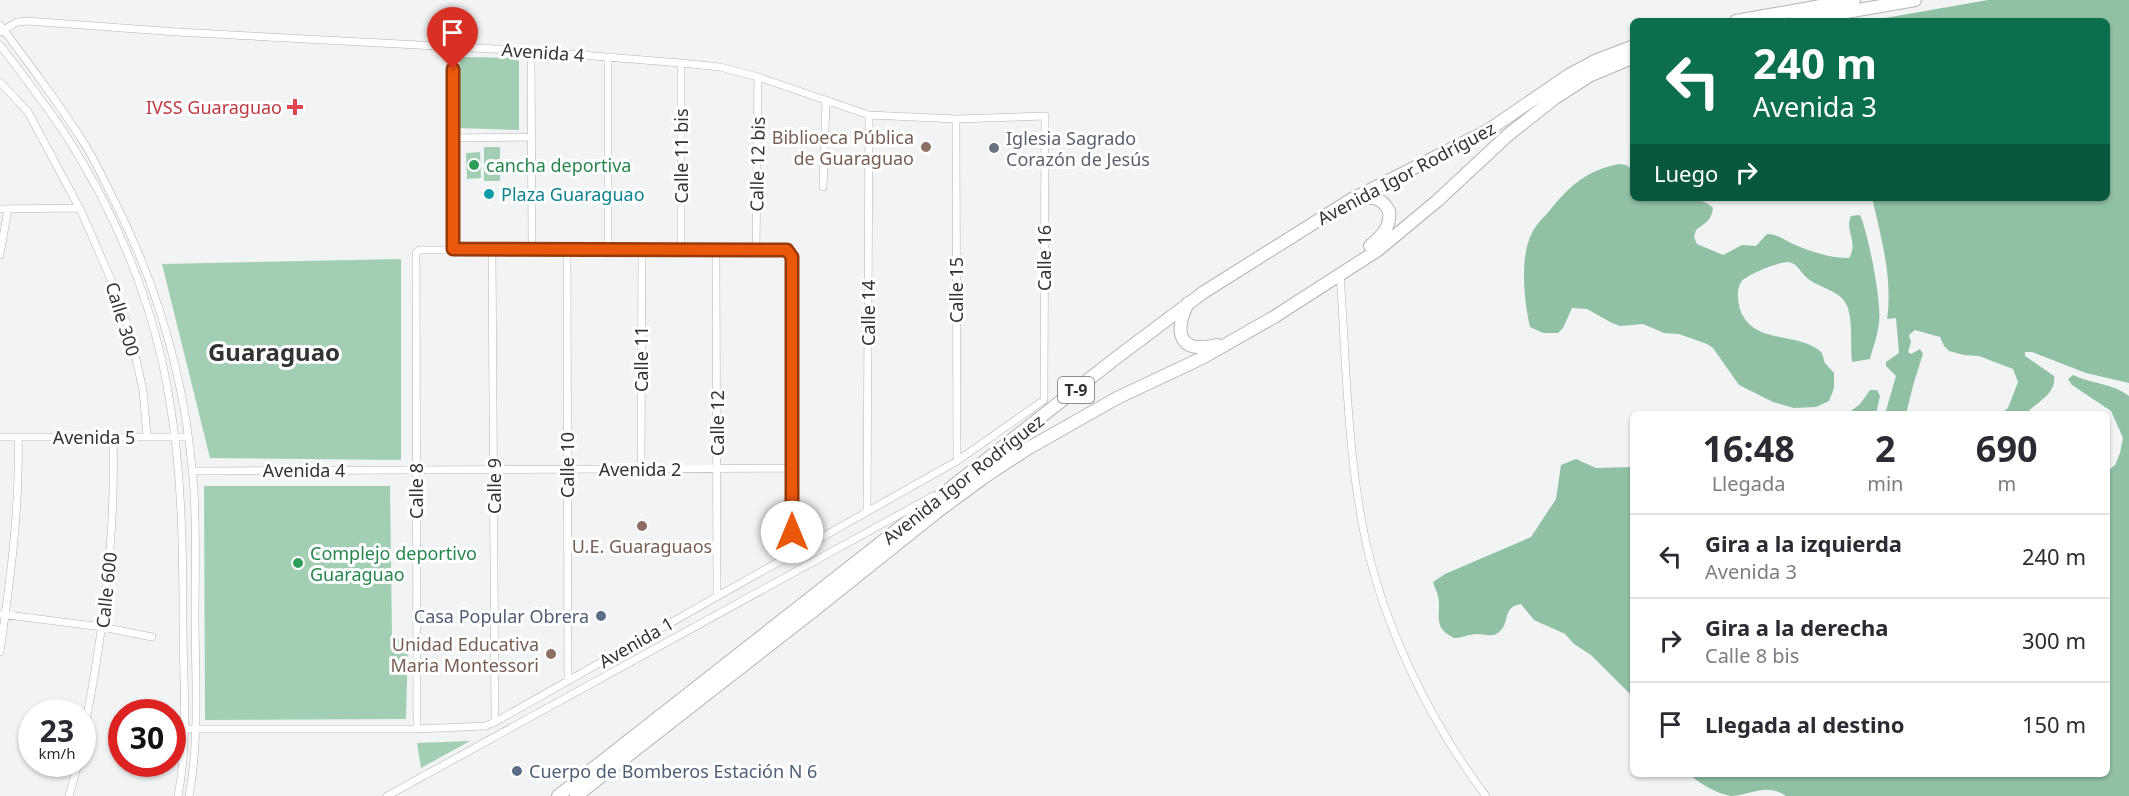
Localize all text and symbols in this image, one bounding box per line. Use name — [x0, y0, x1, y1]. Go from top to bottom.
pin — [427, 7, 478, 69]
icon: arrive — [436, 16, 469, 49]
text: 240 m — [1753, 34, 1877, 91]
street label: Avenida 4 — [501, 37, 585, 67]
icon: left — [1654, 42, 1732, 120]
text: Avenida 3 — [1753, 88, 1877, 125]
place label: IVSS Guaraguao — [146, 95, 282, 119]
marker: IVSS Guaraguao — [286, 98, 304, 116]
street label: Calle 11 bis — [669, 108, 693, 204]
street label: Calle 12 bis — [744, 116, 770, 212]
street label: Avenida Igor Rodríguez — [1313, 116, 1499, 230]
place label: Biblioeca Pública de Guaraguao — [772, 125, 914, 170]
place label: Iglesia Sagrado Corazón de Jesús — [1006, 126, 1150, 171]
marker: Biblioeca Pública de Guaraguao — [919, 140, 933, 154]
marker: Iglesia Sagrado Corazón de Jesús — [987, 141, 1001, 155]
place label: cancha deportiva — [486, 153, 631, 177]
icon: right — [1730, 156, 1763, 189]
marker: cancha deportiva — [467, 158, 481, 172]
text: Luego — [1654, 158, 1718, 188]
place label: Plaza Guaraguao — [501, 182, 645, 206]
marker: Plaza Guaraguao — [482, 187, 496, 201]
street label: Calle 16 — [1032, 225, 1056, 291]
street label: Calle 15 — [944, 257, 968, 323]
street label: Calle 300 — [100, 279, 146, 359]
street label: Calle 14 — [856, 280, 880, 346]
street label: Calle 11 — [629, 326, 653, 392]
district label: Guaraguao — [208, 335, 340, 368]
road number: T-9 — [1058, 377, 1094, 403]
street label: Calle 12 — [705, 390, 729, 456]
street label: Avenida Igor Rodríguez — [877, 408, 1049, 550]
text: 16:48 — [1702, 424, 1795, 473]
text: 2 — [1875, 424, 1896, 473]
text: 690 — [1976, 424, 2038, 473]
street label: Avenida 5 — [53, 425, 135, 449]
street label: Calle 10 — [555, 432, 579, 498]
street label: Avenida 2 — [599, 457, 681, 481]
street label: Avenida 4 — [263, 458, 345, 482]
street label: Calle 9 — [482, 458, 506, 514]
street label: Calle 8 — [404, 463, 428, 519]
text: Llegada — [1712, 470, 1786, 497]
text: min — [1867, 470, 1903, 497]
text: m — [1997, 470, 2016, 497]
position arrow — [760, 500, 824, 564]
marker: U.E. Guaraguaos — [635, 519, 649, 533]
text: Gira a la izquierda — [1705, 528, 1902, 558]
place label: U.E. Guaraguaos — [572, 534, 712, 558]
icon: left — [1654, 540, 1687, 573]
place label: Complejo deportivo Guaraguao — [310, 541, 477, 586]
text: 240 m — [2022, 541, 2086, 571]
street label: Calle 600 — [90, 551, 122, 629]
marker: Complejo deportivo Guaraguao — [291, 556, 305, 570]
text: Avenida 3 — [1705, 558, 1797, 585]
place label: Casa Popular Obrera — [414, 604, 589, 628]
marker: Casa Popular Obrera — [594, 609, 608, 623]
street label: Avenida 1 — [594, 611, 678, 673]
text: Gira a la derecha — [1705, 612, 1889, 642]
icon: right — [1654, 624, 1687, 657]
text: 300 m — [2022, 625, 2086, 655]
place label: Unidad Educativa Maria Montessori — [391, 632, 539, 677]
text: Calle 8 bis — [1705, 642, 1799, 669]
marker: Unidad Educativa Maria Montessori — [544, 647, 558, 661]
speed limit sign: 30 — [108, 699, 186, 777]
icon: arrive — [1654, 708, 1687, 741]
text: Llegada al destino — [1705, 709, 1905, 739]
text: 150 m — [2022, 709, 2086, 739]
text: 23 — [40, 710, 74, 751]
text: km/h — [39, 743, 75, 763]
place label: Cuerpo de Bomberos Estación N 6 — [529, 759, 817, 783]
marker: Cuerpo de Bomberos Estación N 6 — [510, 764, 524, 778]

